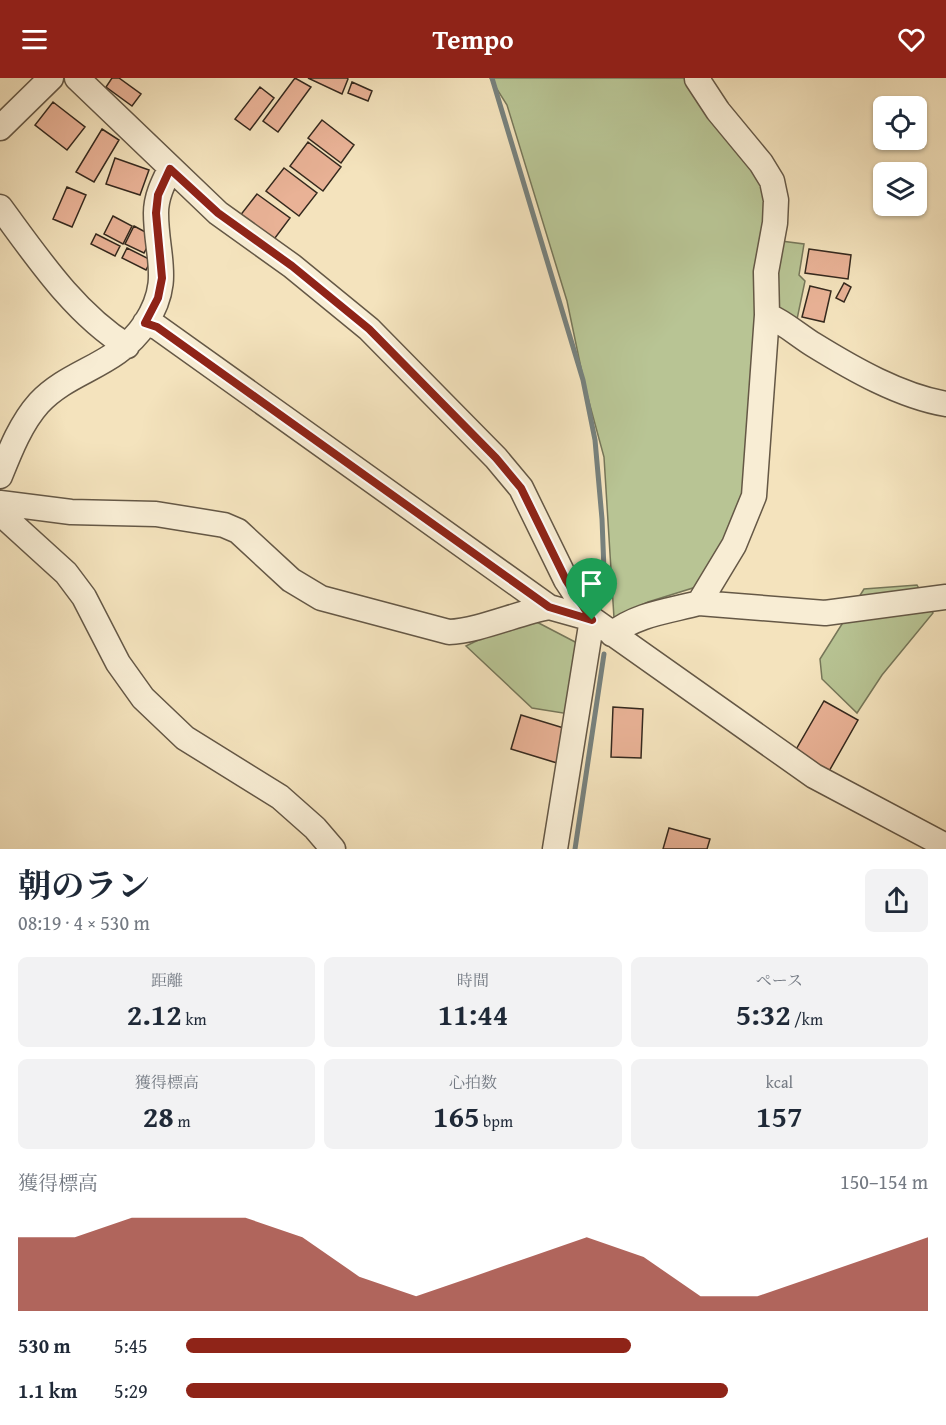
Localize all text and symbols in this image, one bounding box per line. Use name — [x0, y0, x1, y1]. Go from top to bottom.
text: Tempo — [433, 19, 514, 59]
icon: menu — [18, 23, 51, 56]
icon: heart — [895, 23, 928, 56]
map controls — [873, 96, 927, 216]
button: locate — [873, 96, 927, 150]
button: layers — [873, 162, 927, 216]
pin — [566, 558, 617, 620]
icon: arrive — [575, 567, 608, 600]
text: 朝のラン — [18, 861, 150, 909]
button: share — [865, 869, 928, 932]
text: 08:19 · 4 × 530 m — [18, 908, 150, 937]
text: 距離 — [151, 968, 183, 992]
text: 時間 — [457, 968, 489, 992]
text: ペース — [756, 968, 803, 992]
text: 2.12 — [127, 992, 182, 1036]
text: 11:44 — [438, 992, 508, 1036]
text: 5:32 — [736, 992, 791, 1036]
text: km — [182, 1007, 207, 1031]
text: /km — [791, 1007, 823, 1031]
text: 獲得標高 — [135, 1070, 199, 1094]
text: 心拍数 — [449, 1070, 497, 1094]
text: kcal — [766, 1070, 793, 1094]
text: 28 — [143, 1094, 174, 1138]
text: 165 — [433, 1094, 480, 1138]
text: 157 — [756, 1094, 803, 1138]
text: m — [174, 1109, 191, 1133]
text: bpm — [480, 1109, 513, 1133]
text: 150–154 m — [840, 1167, 928, 1196]
text: 獲得標高 — [18, 1168, 98, 1197]
text: 530 m — [18, 1331, 71, 1360]
text: 5:45 — [114, 1331, 148, 1360]
text: 1.1 km — [18, 1376, 77, 1405]
text: 5:29 — [114, 1376, 148, 1405]

